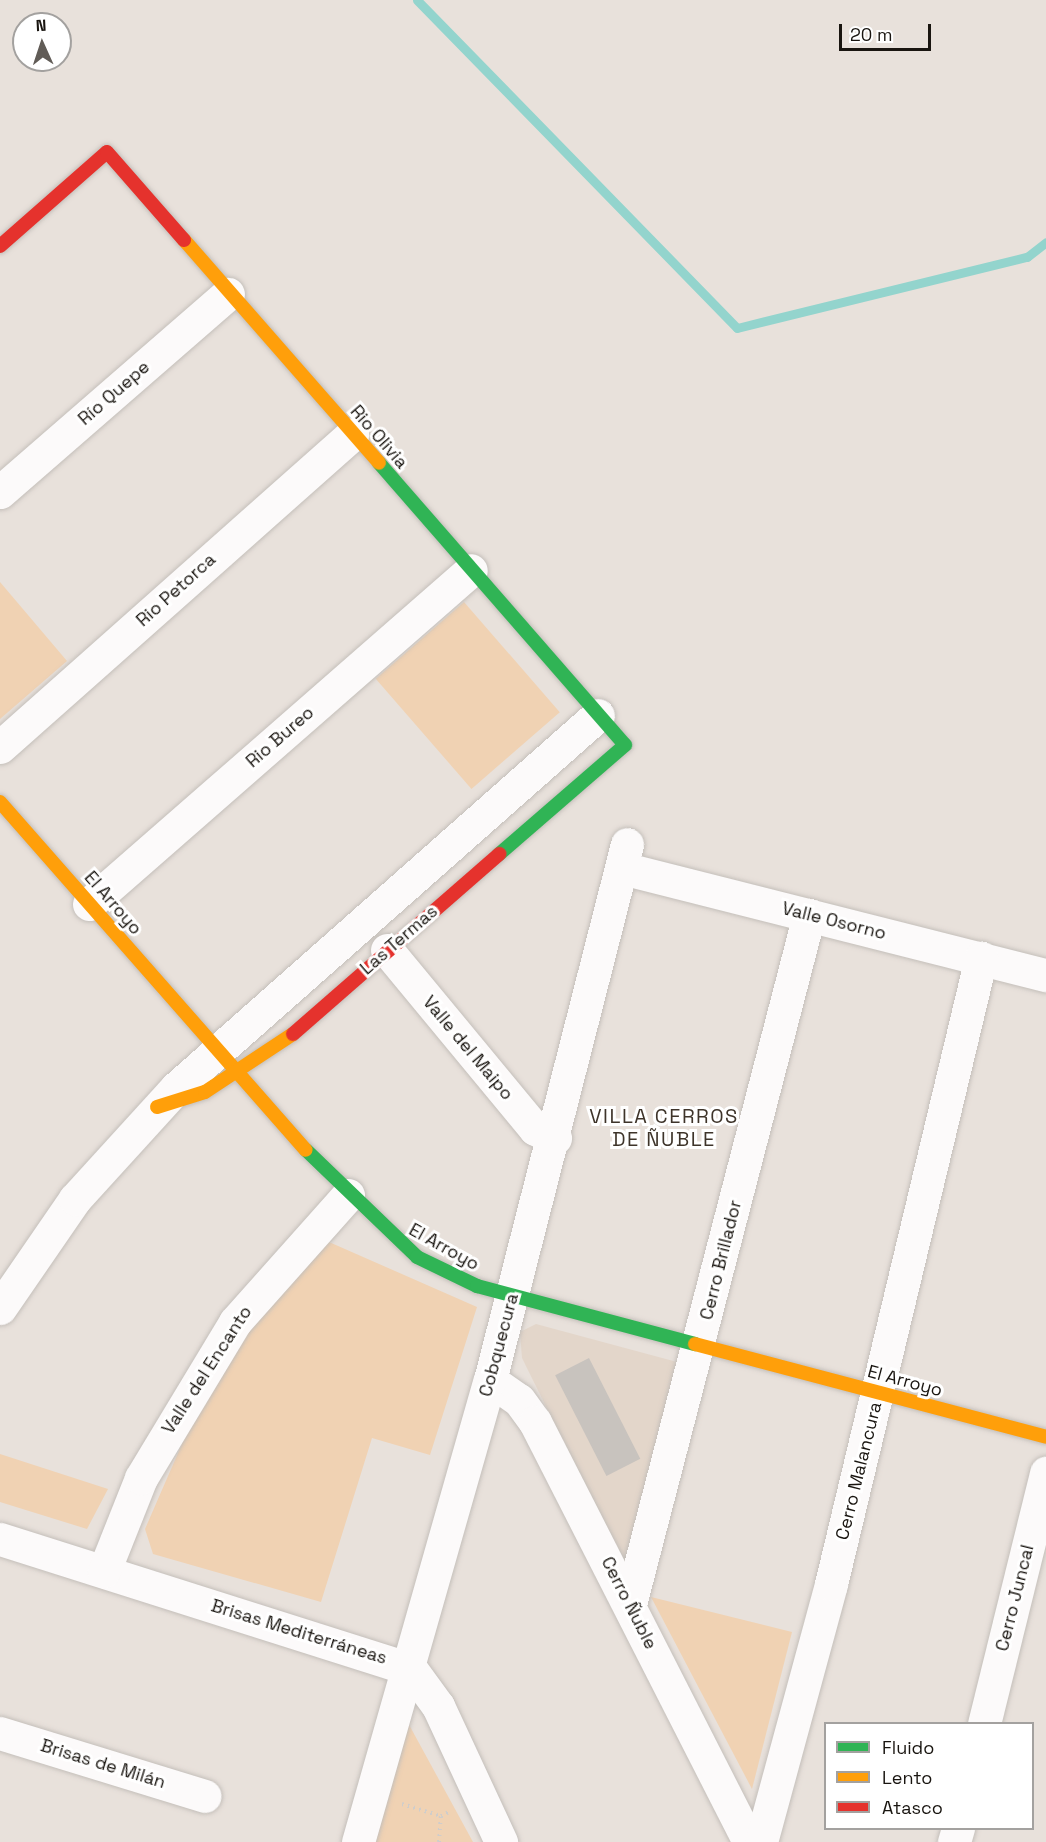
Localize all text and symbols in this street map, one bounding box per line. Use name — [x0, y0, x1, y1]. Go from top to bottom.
north arrow — [12, 12, 72, 72]
scale bar — [842, 12, 934, 50]
text: N — [35, 15, 47, 36]
text: 20 m — [850, 23, 893, 46]
street label: Río Quepe — [74, 356, 154, 430]
street label: Rio Olivia — [346, 401, 412, 473]
street label: Rio Petorca — [132, 549, 220, 631]
street label: Rio Bureo — [242, 702, 318, 772]
street label: El Arroyo — [80, 867, 146, 939]
street label: Valle Osorno — [780, 898, 888, 944]
street label: Las Termas — [356, 900, 442, 980]
street label: Valle del Maipo — [418, 992, 518, 1104]
district label: VILLA CERROS DE ÑUBLE — [589, 1105, 739, 1152]
street label: Cerro Brillador — [696, 1198, 746, 1322]
street label: El Arroyo — [405, 1219, 483, 1275]
street label: Cobquecura — [475, 1291, 523, 1399]
street label: Valle del Encanto — [158, 1302, 256, 1438]
street label: El Arroyo — [865, 1361, 945, 1401]
street label: Cerro Malancura — [831, 1400, 887, 1542]
street label: Cerro Juncal — [991, 1542, 1039, 1654]
street label: Cerro Ñuble — [596, 1553, 662, 1653]
street label: Brisas Mediterráneas — [208, 1595, 390, 1669]
legend — [824, 1722, 1034, 1830]
street label: Brisas de Milán — [38, 1735, 168, 1793]
text: Fluido — [882, 1736, 934, 1759]
text: Lento — [882, 1766, 932, 1789]
text: Atasco — [882, 1796, 943, 1819]

